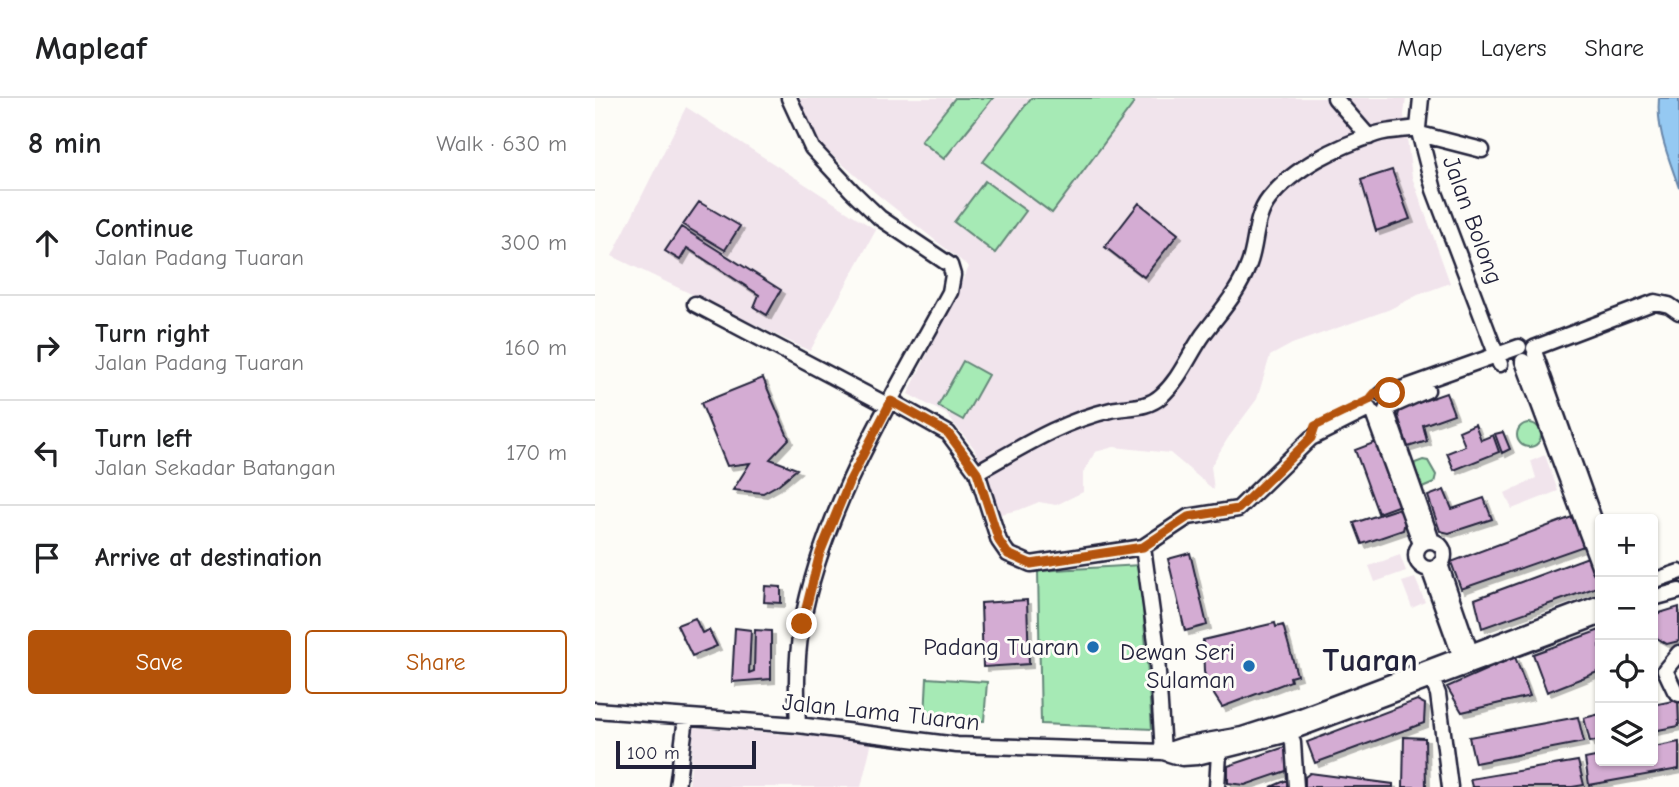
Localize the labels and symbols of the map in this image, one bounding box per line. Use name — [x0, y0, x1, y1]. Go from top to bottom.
street label: Jalan Bolong — [1437, 152, 1509, 288]
route start — [1374, 377, 1405, 408]
route end — [786, 608, 817, 639]
place label: Padang Tuaran — [923, 633, 1079, 661]
place label: Dewan Seri Sulaman — [1120, 638, 1235, 694]
marker: Padang Tuaran — [1085, 639, 1101, 655]
district label: Tuaran — [1322, 642, 1418, 679]
marker: Dewan Seri Sulaman — [1241, 658, 1257, 674]
street label: Jalan Lama Tuaran — [781, 688, 981, 736]
scale bar — [616, 738, 756, 770]

